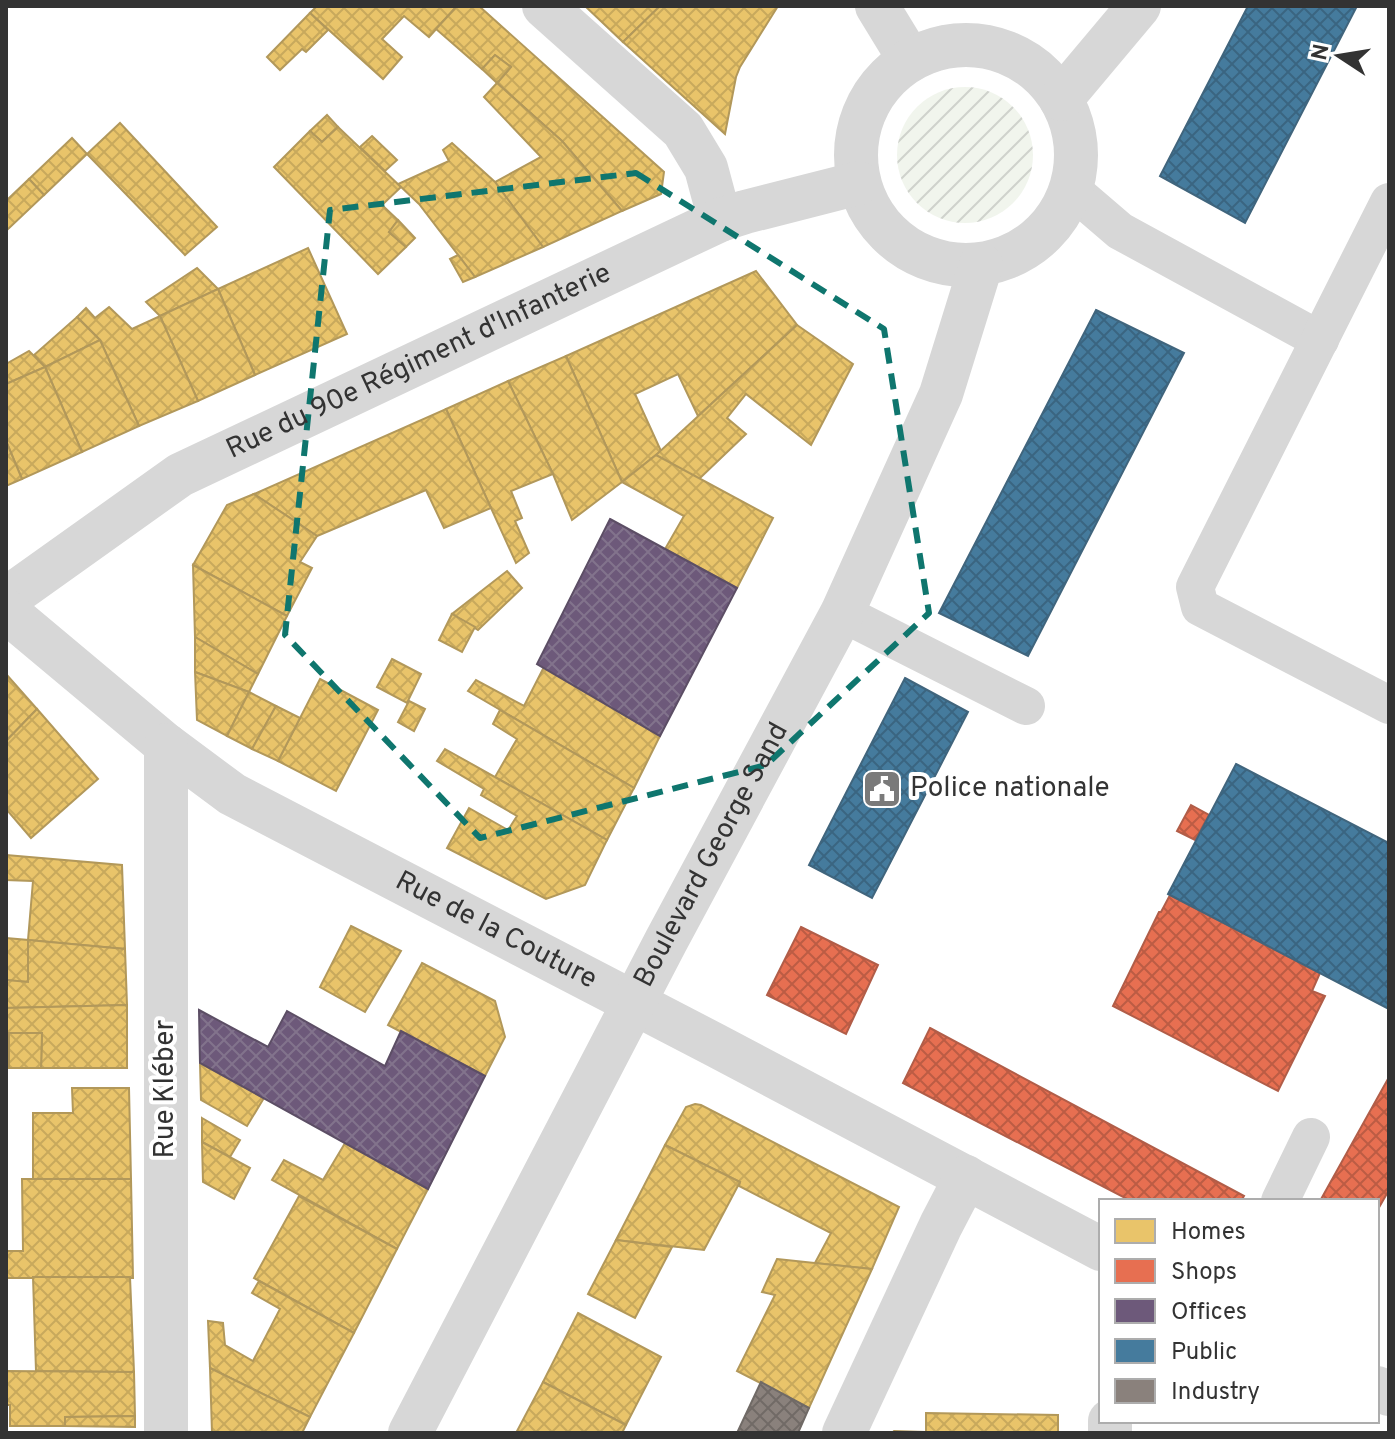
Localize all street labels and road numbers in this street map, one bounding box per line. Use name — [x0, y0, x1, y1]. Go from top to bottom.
street label: Rue du 90e Régiment d'Infanterie — [221, 256, 617, 468]
street label: Boulevard George Sand — [627, 717, 798, 994]
street label: Rue de la Couture — [389, 864, 603, 998]
street label: Rue Kléber — [148, 1020, 184, 1158]

